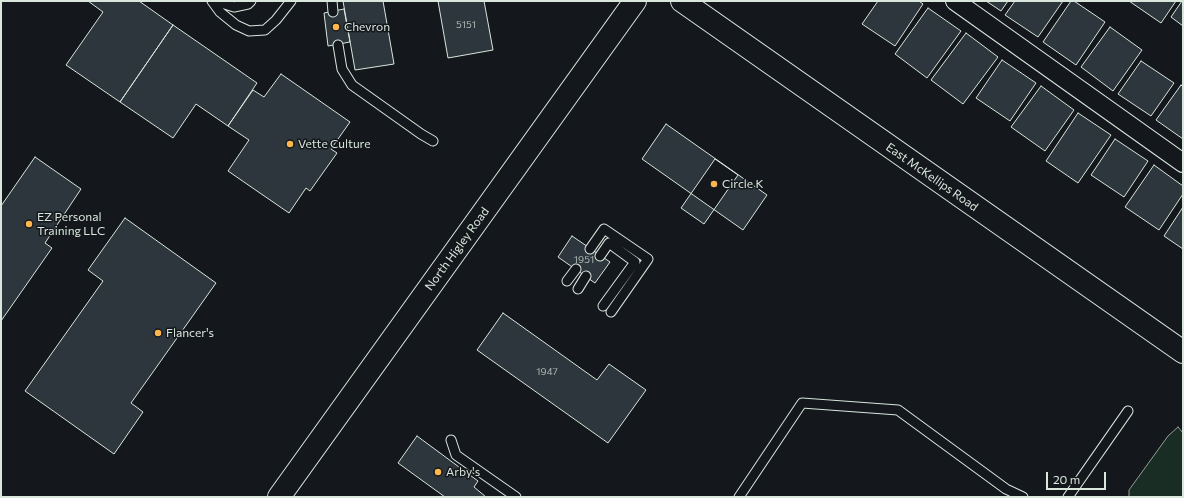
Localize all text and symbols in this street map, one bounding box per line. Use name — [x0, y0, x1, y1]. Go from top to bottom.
house number: 5151 — [456, 19, 476, 31]
place label: Chevron — [344, 20, 390, 34]
marker: Chevron — [331, 22, 341, 32]
place label: Vette Culture — [298, 137, 371, 151]
marker: Vette Culture — [285, 139, 295, 149]
street label: East McKellips Road — [883, 140, 981, 214]
place label: Circle K — [722, 177, 764, 191]
marker: Circle K — [709, 179, 719, 189]
street label: North Higley Road — [422, 205, 492, 293]
place label: EZ Personal Training LLC — [37, 210, 105, 238]
marker: EZ Personal Training LLC — [24, 219, 34, 229]
house number: 1951 — [574, 254, 594, 266]
place label: Flancer's — [166, 326, 214, 340]
marker: Flancer's — [153, 328, 163, 338]
house number: 1947 — [536, 366, 558, 378]
scale bar — [1048, 464, 1108, 490]
place label: Arby's — [446, 465, 480, 479]
marker: Arby's — [433, 467, 443, 477]
text: 20 m — [1053, 472, 1080, 486]

